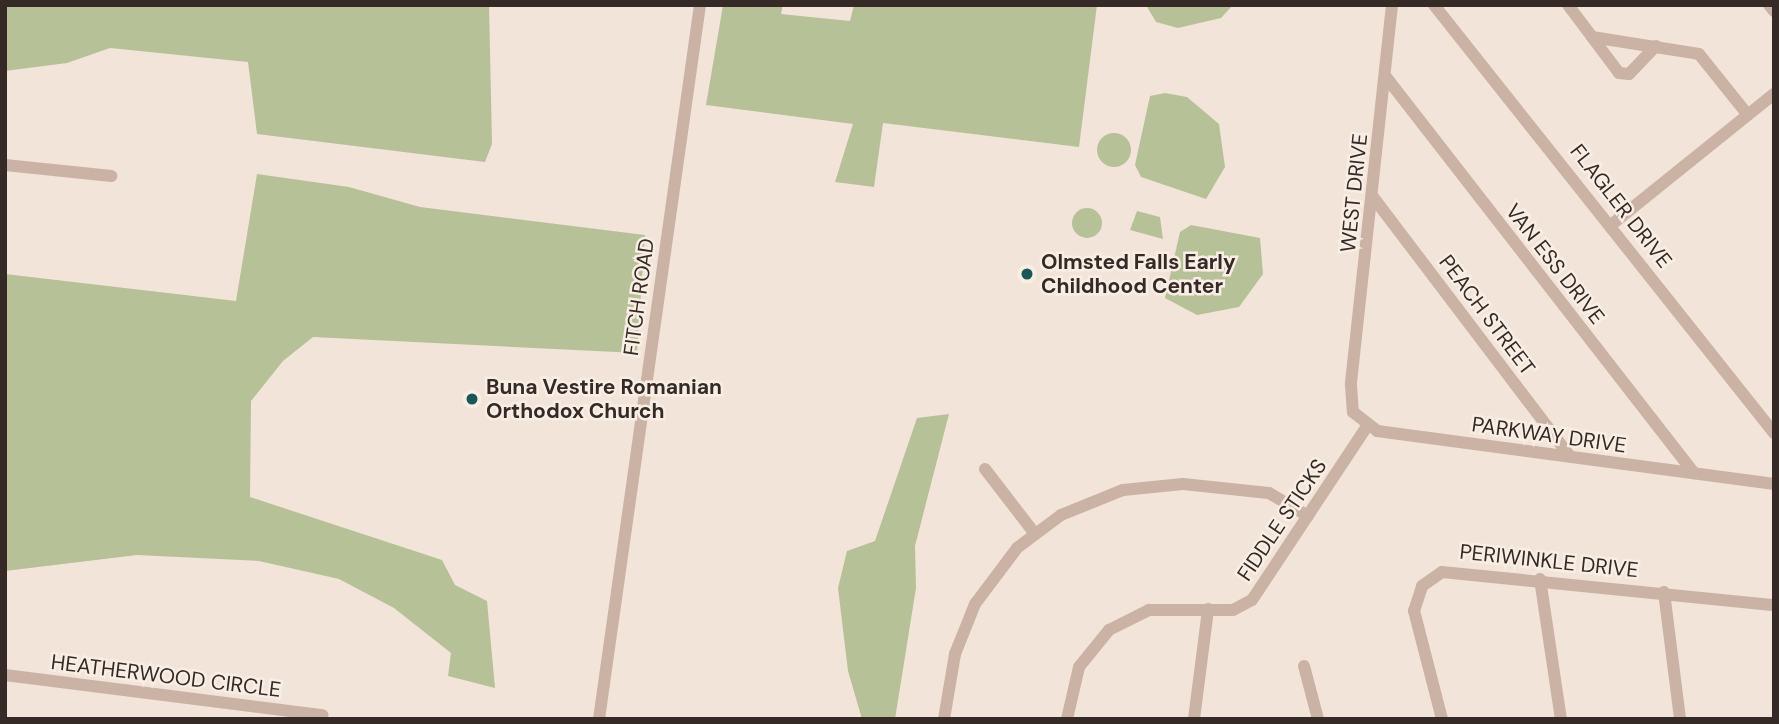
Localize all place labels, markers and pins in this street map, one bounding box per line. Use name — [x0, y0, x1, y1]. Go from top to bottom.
place label: Olmsted Falls Early Childhood Center — [1041, 249, 1236, 299]
marker: Olmsted Falls Early Childhood Center — [1019, 266, 1035, 282]
place label: Buna Vestire Romanian Orthodox Church — [486, 374, 722, 424]
marker: Buna Vestire Romanian Orthodox Church — [464, 391, 480, 407]

